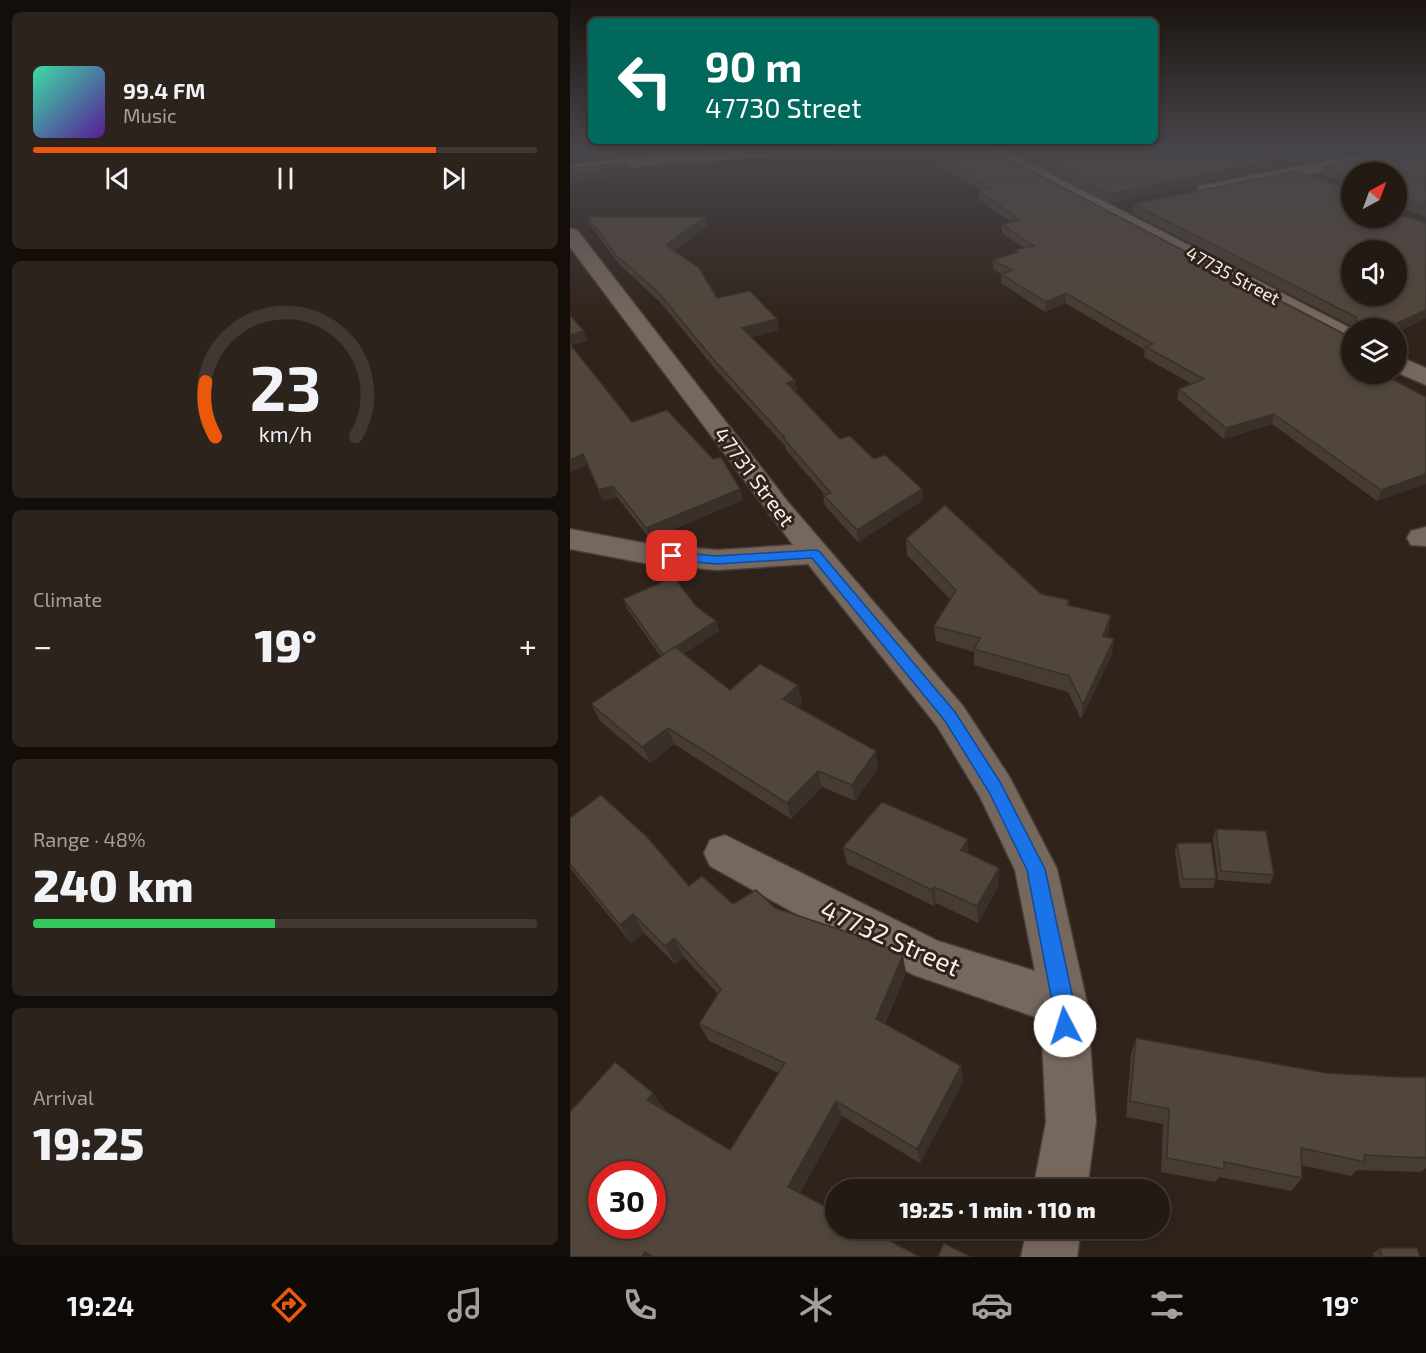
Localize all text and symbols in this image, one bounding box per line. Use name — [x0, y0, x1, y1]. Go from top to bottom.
text: 90 m — [705, 40, 802, 90]
icon: left — [606, 42, 684, 120]
text: 99.4 FM — [123, 77, 205, 103]
text: 47730 Street — [705, 91, 862, 123]
text: Music — [123, 103, 177, 127]
icon: previous — [101, 162, 134, 195]
icon: pause — [269, 162, 302, 195]
icon: next — [437, 162, 470, 195]
north arrow — [1341, 162, 1407, 228]
map controls — [1341, 162, 1407, 384]
button: sound — [1341, 240, 1407, 306]
street label: 47735 Street — [1182, 241, 1284, 309]
button: layers — [1341, 318, 1407, 384]
text: 23 — [249, 349, 321, 424]
text: km/h — [258, 421, 312, 446]
street label: 47731 Street — [710, 422, 800, 530]
pin — [646, 530, 697, 581]
icon: arrive — [655, 539, 688, 572]
text: Climate — [33, 587, 102, 611]
text: 19° — [254, 617, 317, 671]
text: − — [33, 625, 52, 665]
text: + — [519, 625, 537, 665]
text: Range · 48% — [33, 827, 146, 851]
text: 240 km — [33, 857, 194, 911]
street label: 47732 Street — [816, 892, 966, 982]
position arrow — [1033, 994, 1097, 1058]
text: Arrival — [33, 1085, 94, 1109]
text: 19:25 — [33, 1115, 144, 1169]
speed limit sign: 30 — [588, 1161, 666, 1239]
text: 19:25 · 1 min · 110 m — [899, 1196, 1096, 1222]
icon: directions — [268, 1284, 310, 1326]
icon: music — [444, 1284, 486, 1326]
icon: phone — [619, 1284, 661, 1326]
icon: climate — [795, 1284, 837, 1326]
icon: car — [971, 1284, 1013, 1326]
icon: filters — [1146, 1284, 1188, 1326]
text: 19:24 — [67, 1289, 134, 1321]
text: 19° — [1322, 1289, 1359, 1321]

